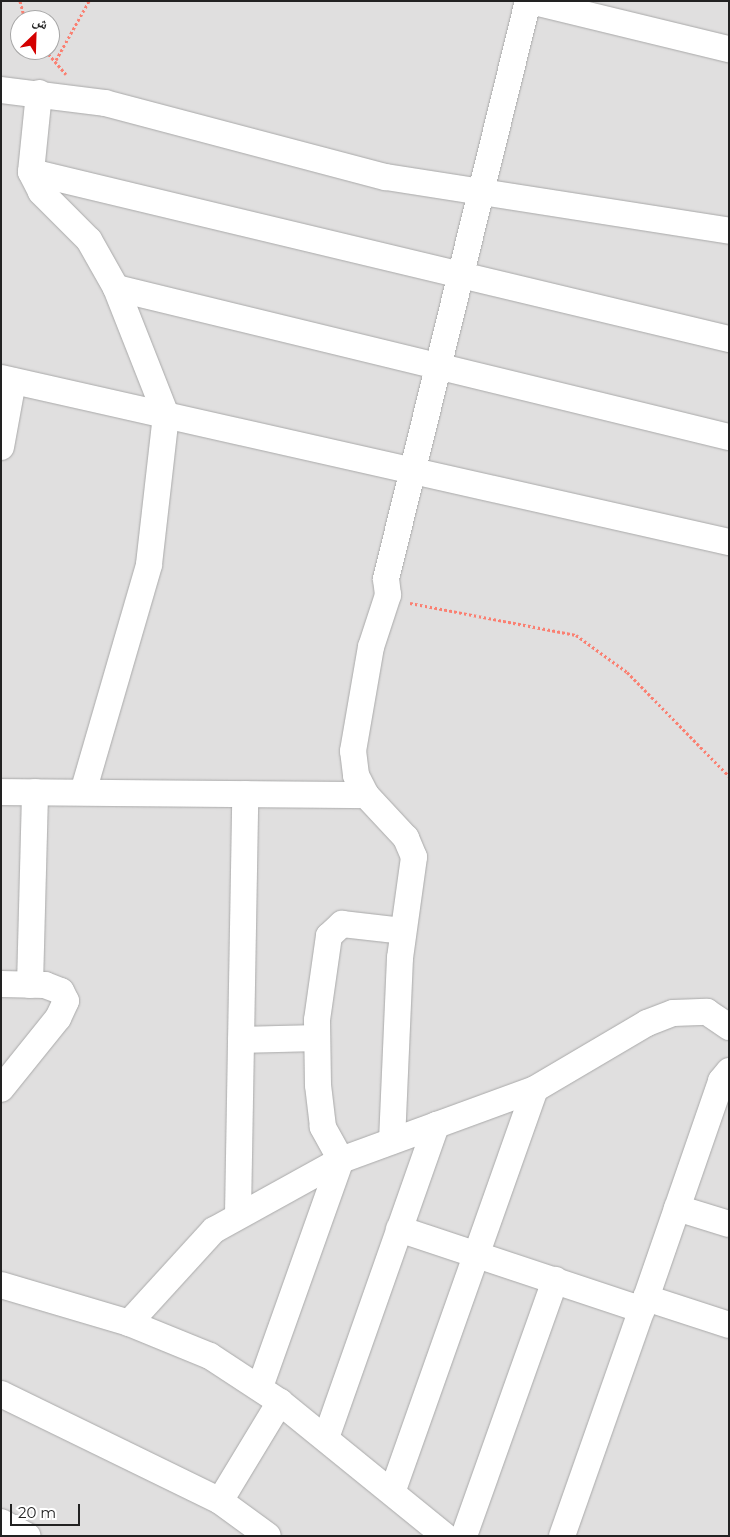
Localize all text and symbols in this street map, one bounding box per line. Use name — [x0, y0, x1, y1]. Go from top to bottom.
north arrow — [10, 10, 60, 60]
text: ش — [30, 11, 51, 33]
scale bar — [12, 1494, 82, 1526]
text: 20 m — [18, 1503, 56, 1522]

